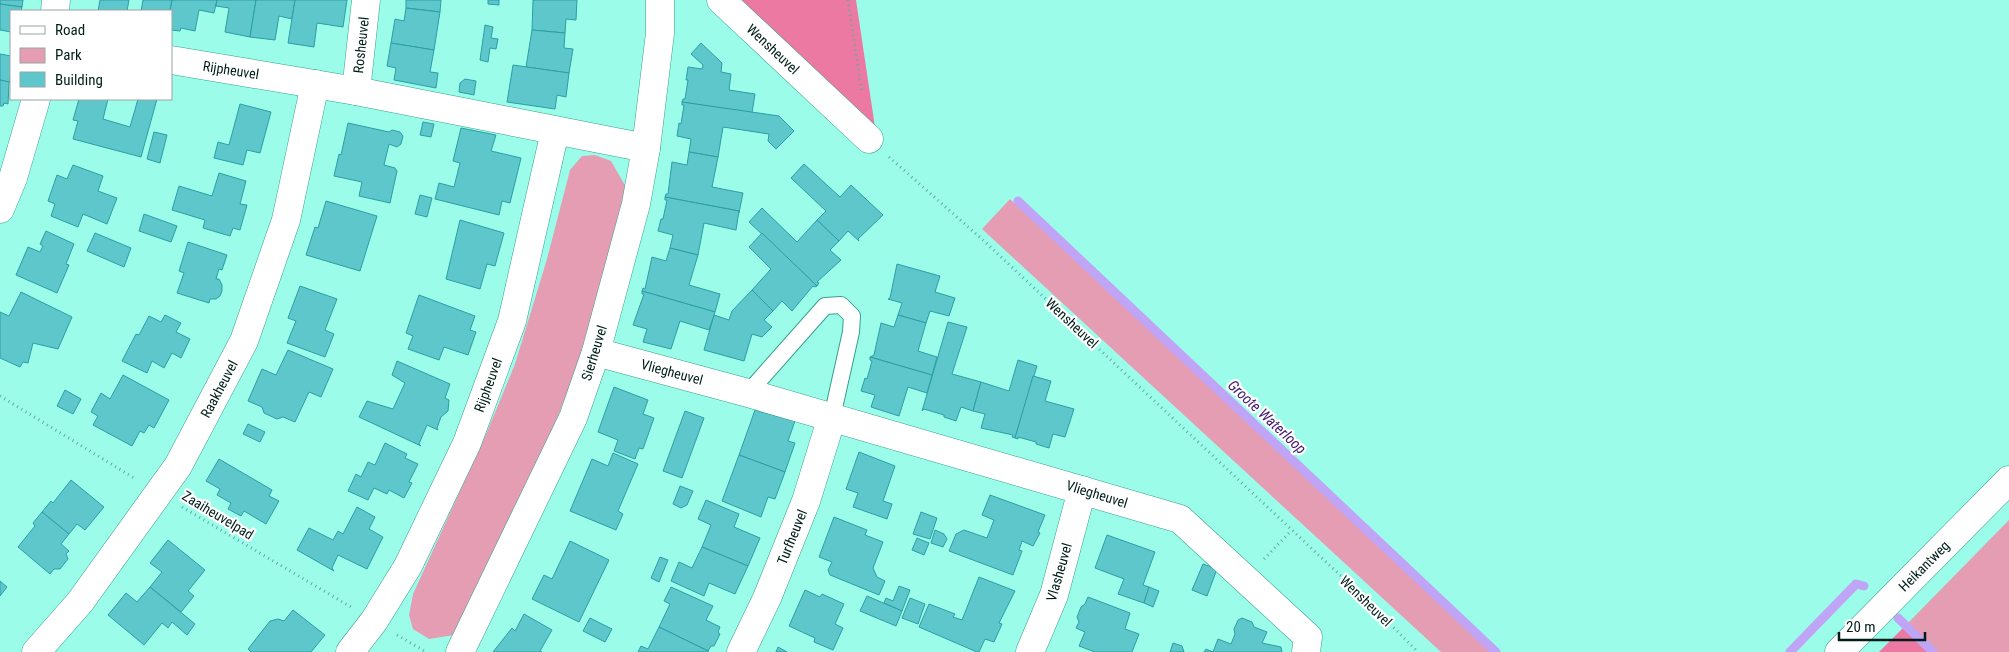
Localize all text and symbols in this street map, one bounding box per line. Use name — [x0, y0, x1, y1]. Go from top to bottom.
legend — [10, 10, 172, 100]
street label: Rosheuvel — [350, 16, 372, 74]
text: Road — [55, 21, 85, 39]
street label: Wensheuvel — [743, 21, 803, 77]
text: Park — [55, 46, 82, 64]
street label: Rijpheuvel — [202, 58, 260, 82]
text: Building — [55, 71, 103, 89]
street label: Wensheuvel — [1042, 295, 1102, 351]
street label: Sierheuvel — [578, 323, 610, 383]
street label: Rijpheuvel — [471, 356, 505, 414]
street label: Vliegheuvel — [639, 356, 705, 388]
street label: Raakheuvel — [197, 357, 241, 421]
water label: Groote Waterloop — [1224, 376, 1310, 458]
street label: Vliegheuvel — [1064, 477, 1130, 511]
street label: Zaaiheuvelpad — [179, 487, 257, 543]
street label: Turfheuvel — [774, 507, 810, 567]
street label: Heikantweg — [1895, 537, 1953, 595]
street label: Vlasheuvel — [1043, 541, 1075, 603]
street label: Wensheuvel — [1337, 572, 1395, 630]
scale bar — [1839, 610, 1925, 642]
text: 20 m — [1846, 618, 1876, 636]

